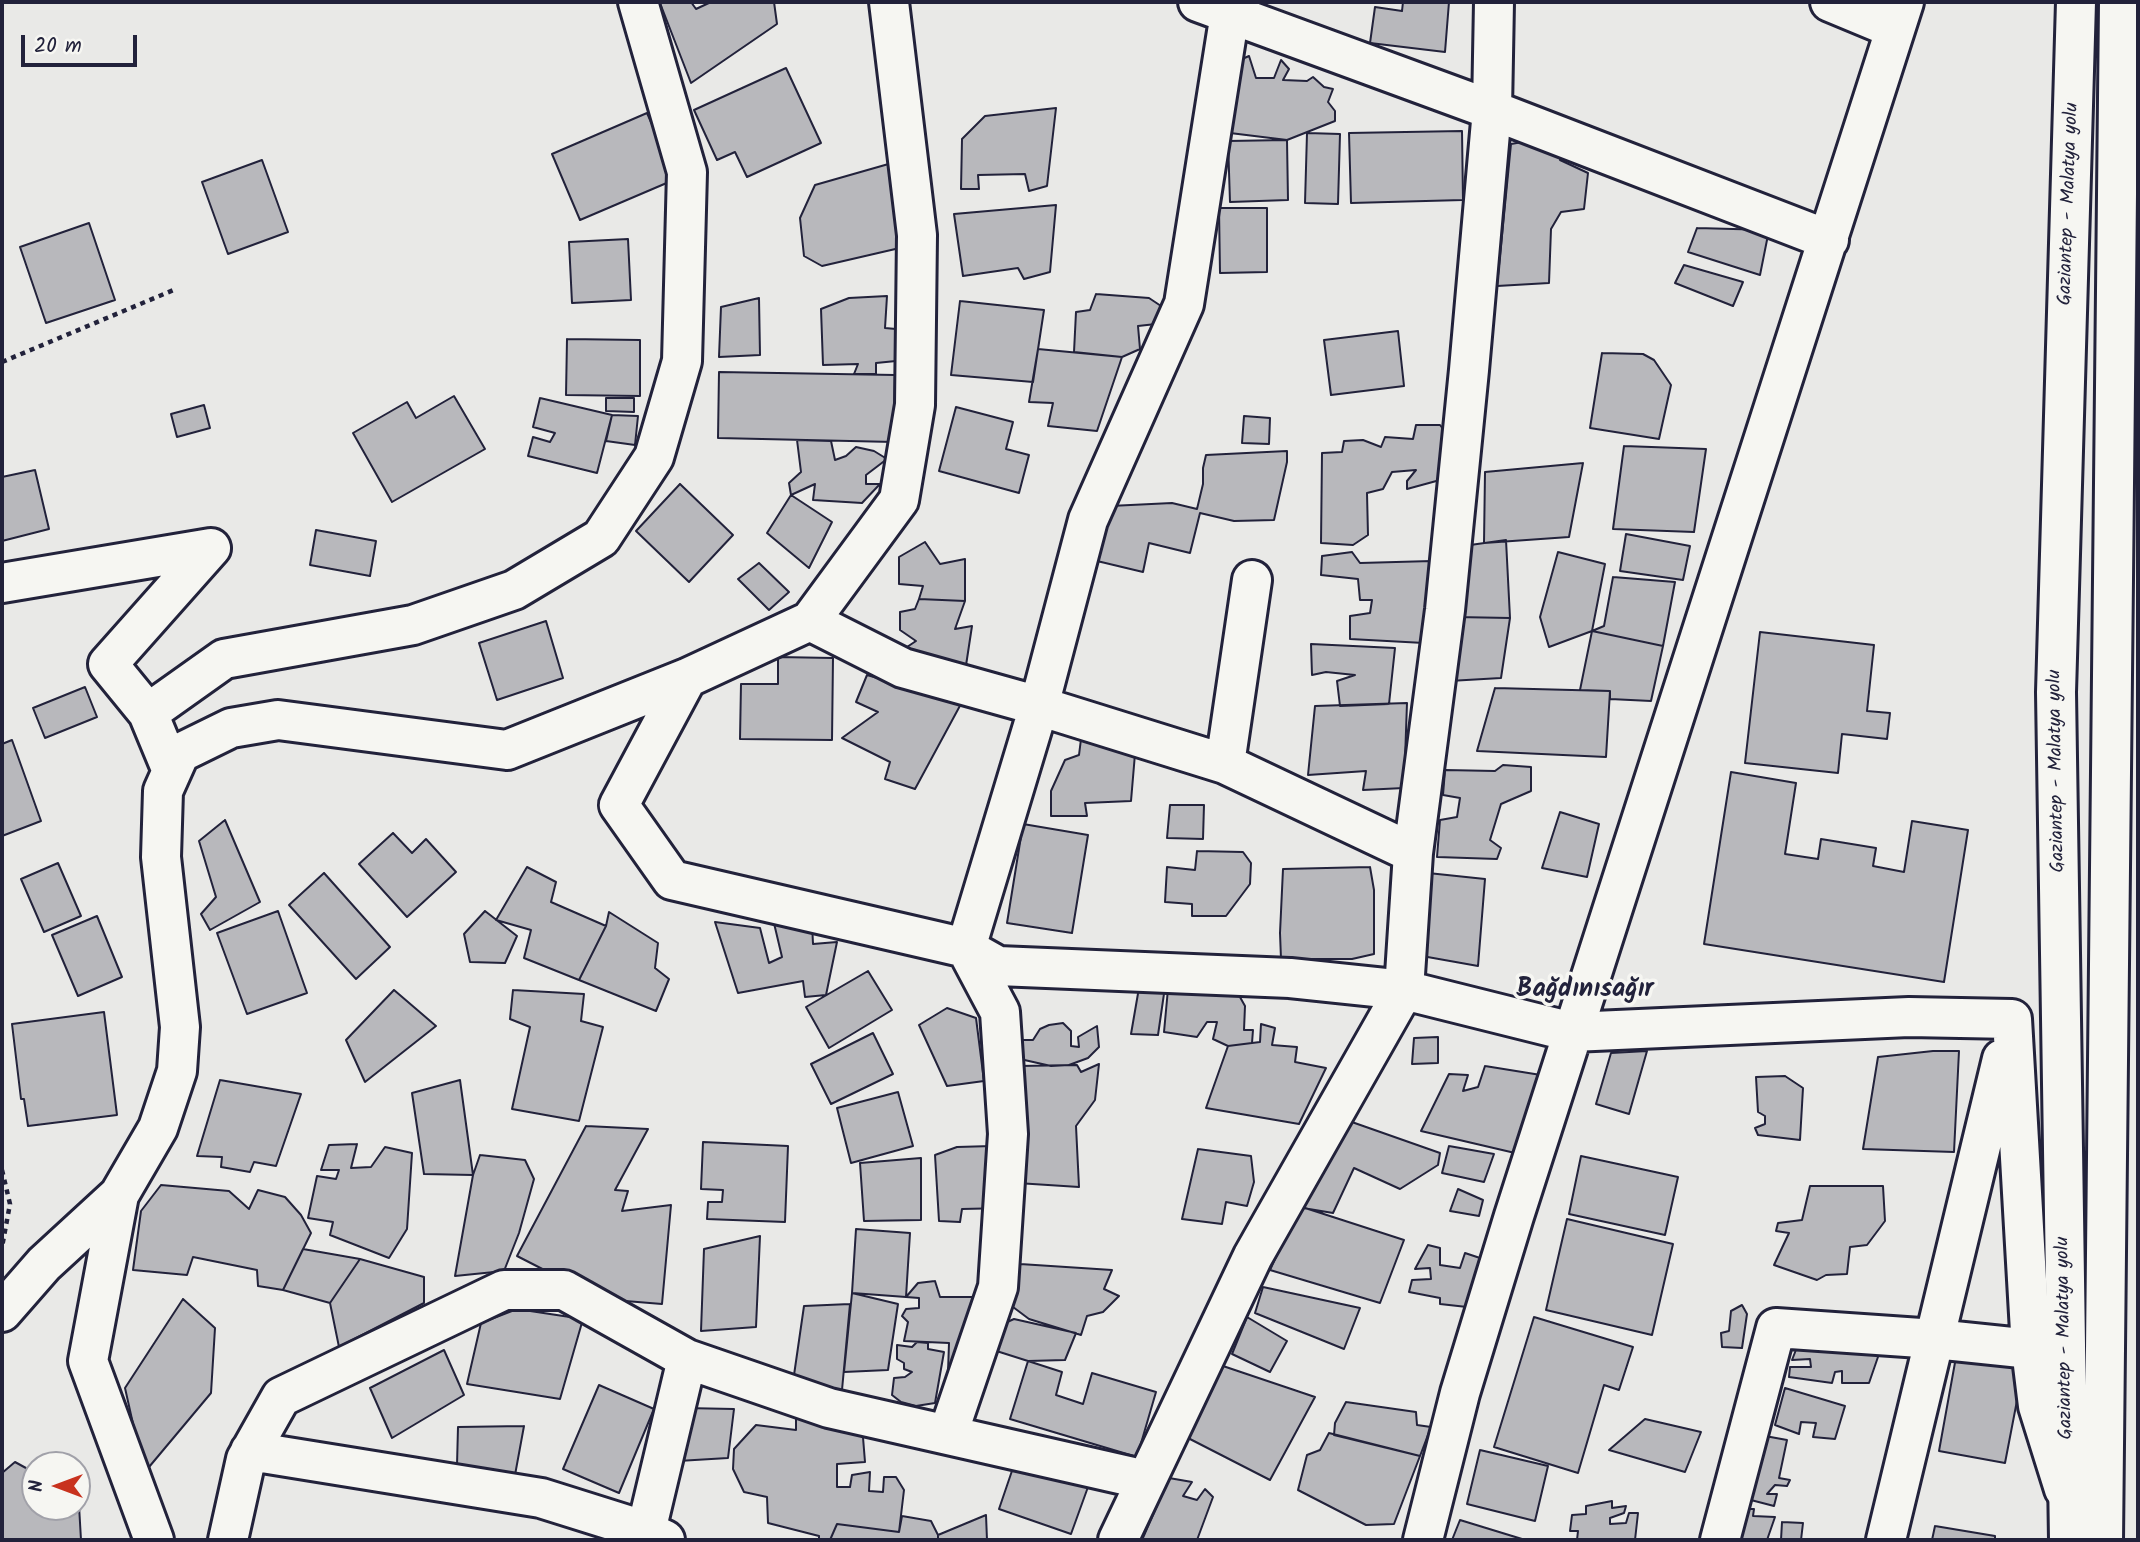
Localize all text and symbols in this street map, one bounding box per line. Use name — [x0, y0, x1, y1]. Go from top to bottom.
scale bar — [24, 21, 140, 65]
text: 20 m — [34, 30, 82, 63]
street label: Gaziantep - Malatya yolu — [2055, 102, 2085, 306]
street label: Gaziantep - Malatya yolu — [2045, 669, 2071, 873]
district label: Bağdınısağır — [1516, 976, 1654, 1008]
street label: Gaziantep - Malatya yolu — [2053, 1236, 2079, 1440]
north arrow — [21, 1451, 91, 1521]
text: N — [22, 1480, 52, 1492]

